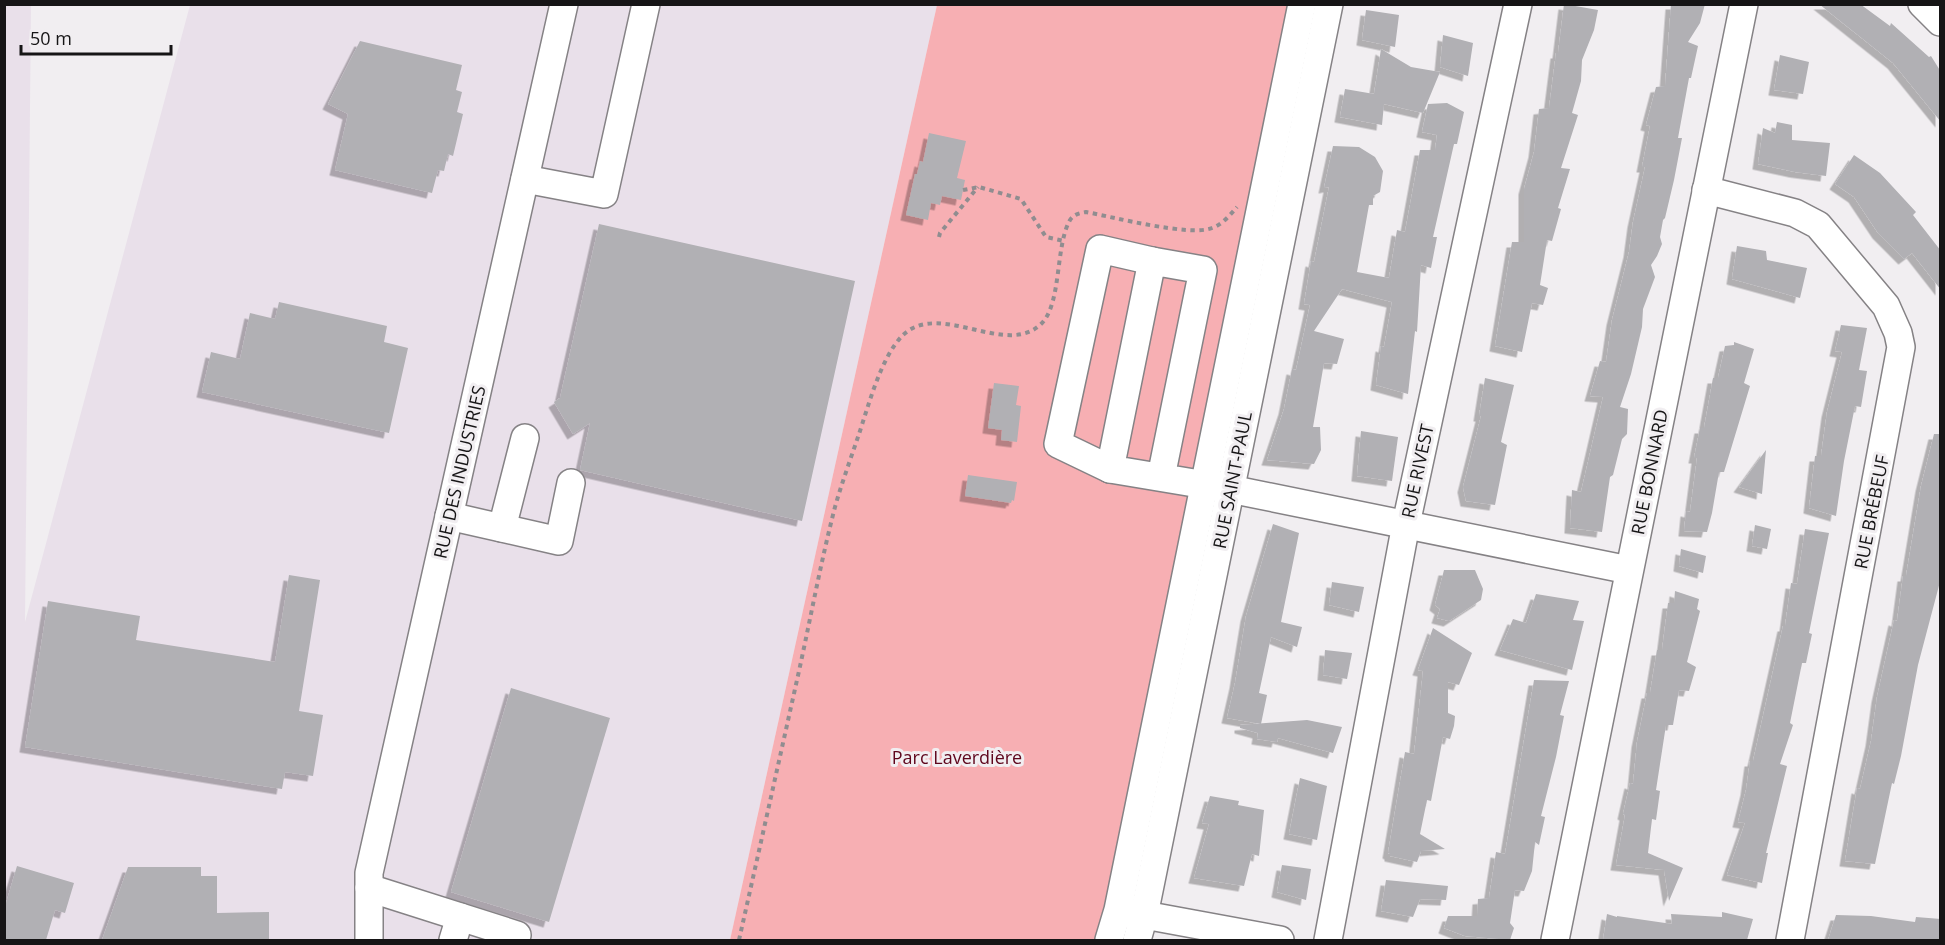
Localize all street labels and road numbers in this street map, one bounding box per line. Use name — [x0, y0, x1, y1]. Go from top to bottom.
street label: RUE DES INDUSTRIES — [427, 383, 491, 561]
street label: RUE BONNARD — [1625, 407, 1673, 537]
street label: RUE SAINT-PAUL — [1207, 409, 1257, 551]
street label: RUE RIVEST — [1395, 422, 1439, 520]
street label: RUE BRÉBEUF — [1848, 453, 1894, 571]

